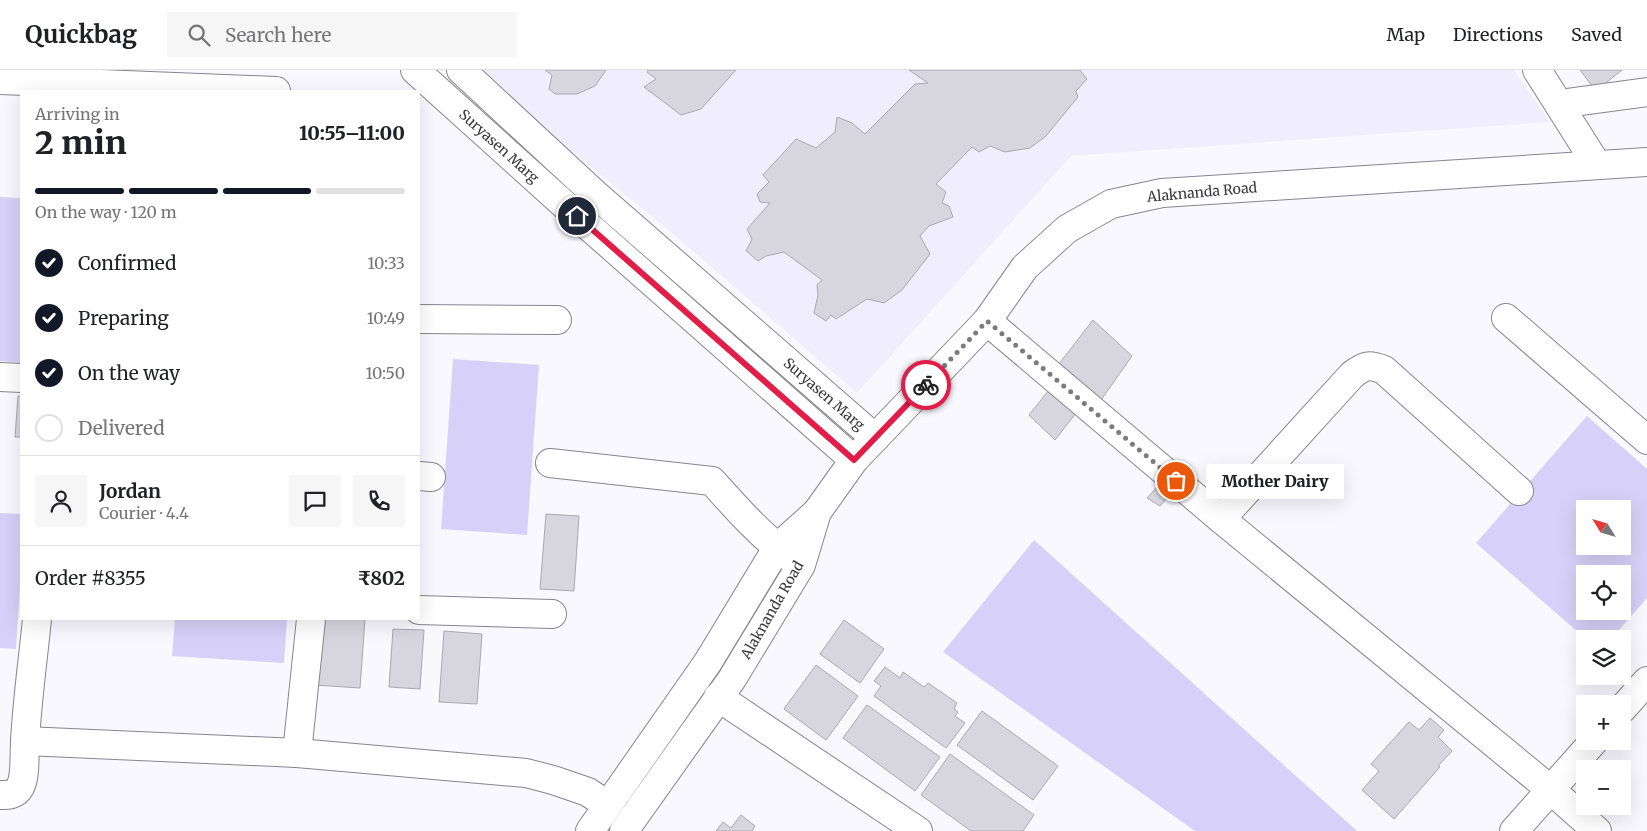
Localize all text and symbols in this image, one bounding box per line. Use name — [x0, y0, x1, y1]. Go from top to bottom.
search box — [167, 12, 517, 57]
text: Quickbag — [25, 19, 137, 50]
icon: search — [185, 21, 213, 49]
text: Search here — [225, 23, 331, 47]
text: Map — [1387, 23, 1425, 46]
text: Directions — [1453, 23, 1543, 46]
text: Saved — [1571, 23, 1622, 46]
text: Arriving in — [35, 104, 120, 124]
street label: Suryasen Marg — [455, 105, 543, 187]
text: 10:55–11:00 — [299, 121, 405, 145]
text: 2 min — [35, 123, 127, 163]
street label: Alaknanda Road — [1145, 178, 1258, 206]
pin — [556, 195, 598, 237]
text: On the way · 120 m — [35, 202, 177, 222]
icon: home — [563, 202, 591, 230]
icon: check — [35, 249, 63, 277]
text: Confirmed — [78, 251, 176, 275]
text: 10:33 — [368, 253, 405, 273]
icon: check — [35, 304, 63, 332]
text: Preparing — [78, 306, 169, 330]
text: 10:49 — [367, 308, 405, 328]
street label: Suryasen Marg — [780, 354, 869, 434]
icon: check — [35, 359, 63, 387]
courier — [901, 360, 951, 410]
text: On the way — [78, 361, 180, 385]
text: 10:50 — [366, 363, 405, 383]
icon: bike — [912, 371, 940, 399]
text: Delivered — [78, 416, 165, 440]
pin — [1155, 460, 1197, 502]
callout: Mother Dairy — [1206, 464, 1344, 498]
icon: bag — [1162, 467, 1190, 495]
text: Mother Dairy — [1221, 471, 1329, 491]
button: person — [35, 475, 87, 527]
button: chat — [289, 475, 341, 527]
button: phone — [353, 475, 405, 527]
text: Jordan — [99, 479, 161, 503]
north arrow — [1576, 500, 1631, 555]
map controls — [1576, 500, 1631, 815]
text: Courier · 4.4 — [99, 503, 189, 523]
street label: Alaknanda Road — [736, 557, 808, 663]
button: locate — [1576, 565, 1631, 620]
text: Order #8355 — [35, 566, 146, 590]
text: ₹802 — [357, 566, 405, 590]
button: layers — [1576, 630, 1631, 685]
button: + — [1576, 695, 1631, 750]
button: − — [1576, 760, 1631, 815]

